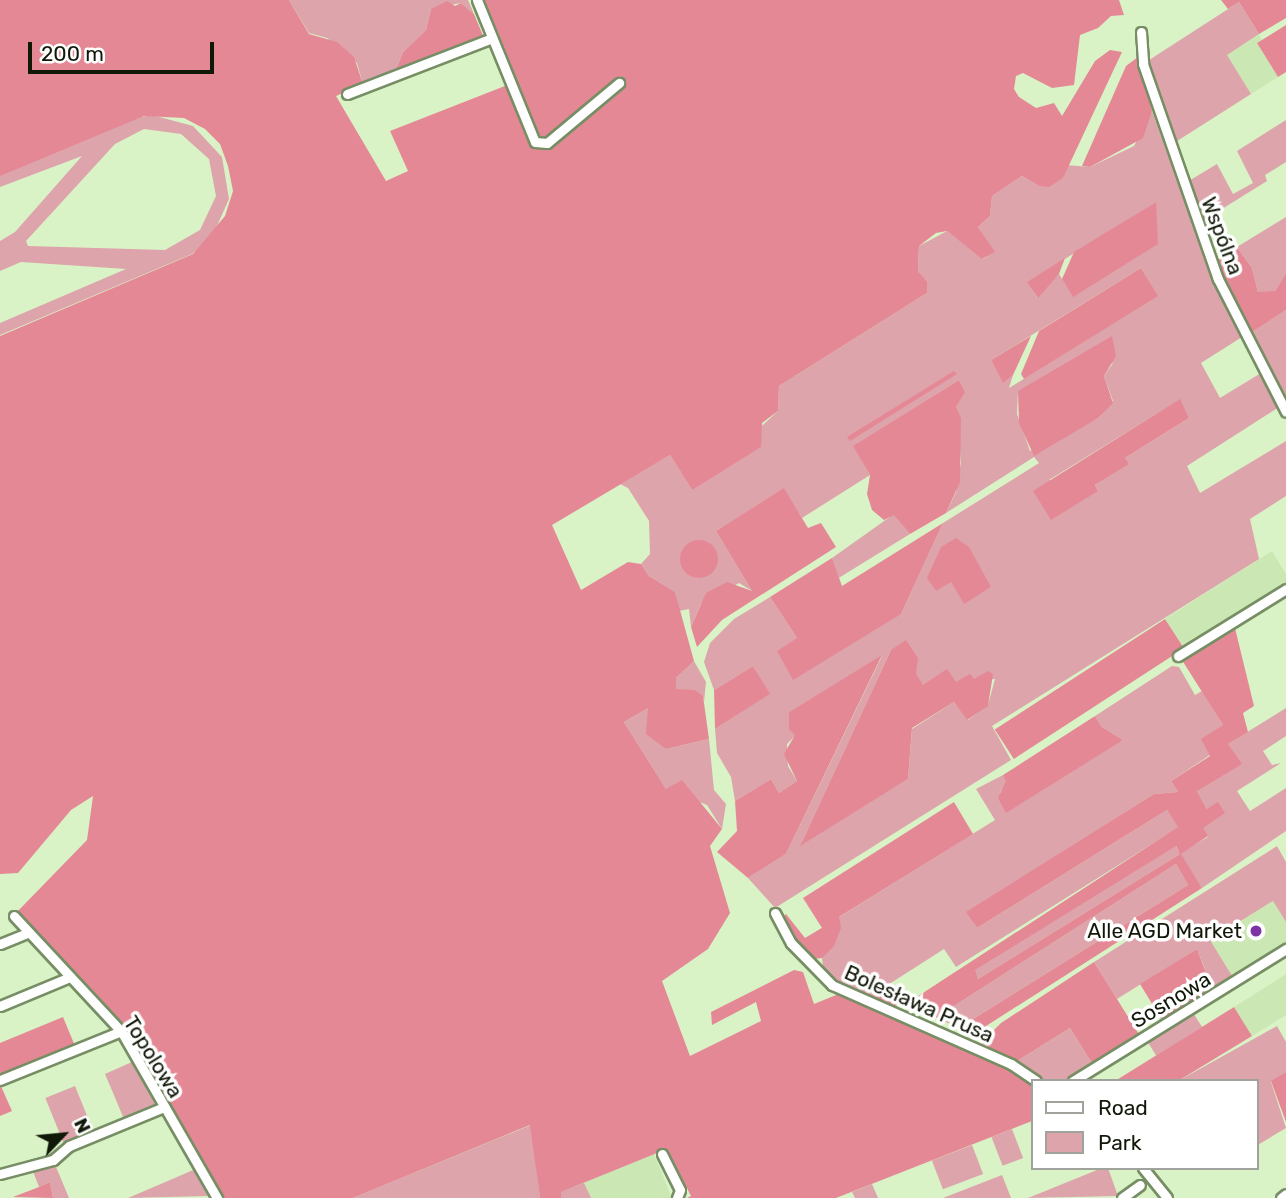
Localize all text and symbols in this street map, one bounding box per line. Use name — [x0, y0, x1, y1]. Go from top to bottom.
scale bar — [32, 28, 217, 72]
text: 200 m — [41, 41, 104, 66]
street label: Wspólna — [1196, 194, 1248, 278]
place label: Alle AGD Market — [1087, 918, 1242, 944]
marker: Alle AGD Market — [1248, 923, 1264, 939]
street label: Bolesława Prusa — [840, 960, 998, 1048]
street label: Sosnowa — [1127, 966, 1215, 1034]
street label: Topolowa — [118, 1011, 188, 1103]
legend — [1030, 1079, 1258, 1170]
text: Road — [1098, 1095, 1148, 1120]
north arrow — [28, 1100, 98, 1170]
text: N — [69, 1114, 96, 1137]
text: Park — [1098, 1130, 1142, 1155]

